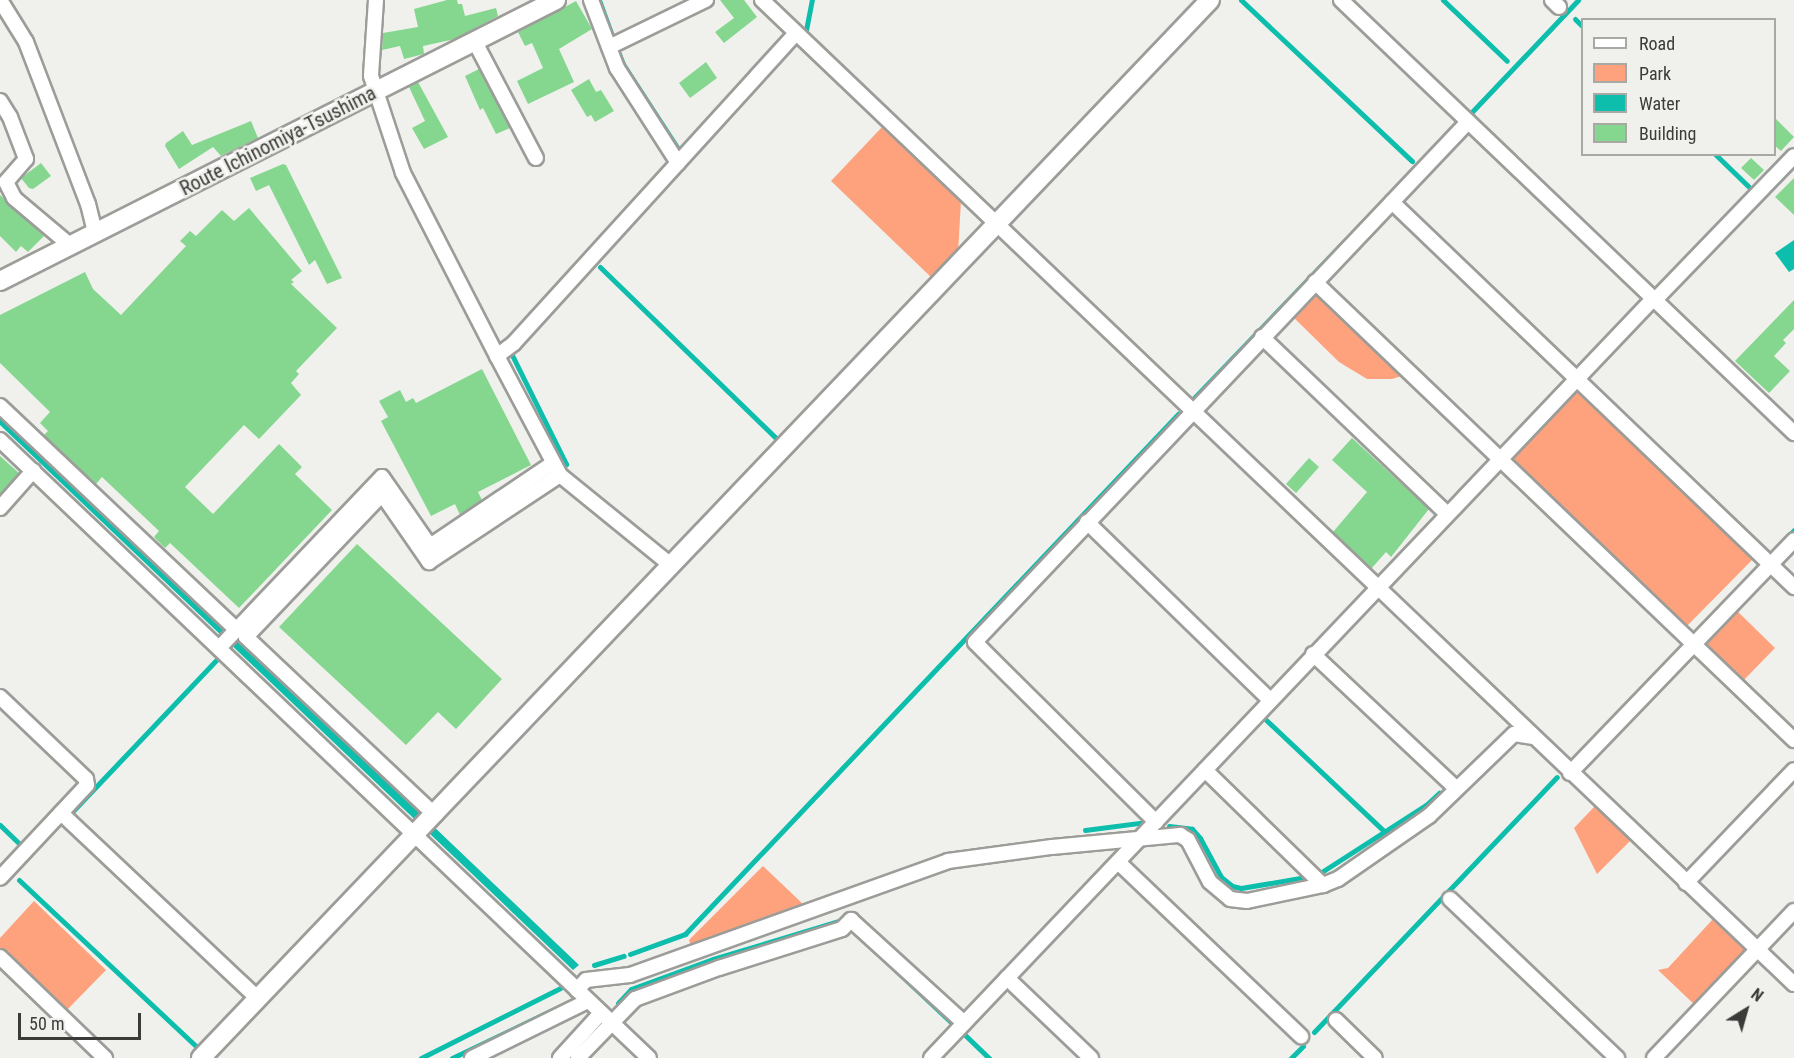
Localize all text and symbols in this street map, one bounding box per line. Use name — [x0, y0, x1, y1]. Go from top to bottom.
legend — [1581, 18, 1776, 156]
text: Road — [1639, 33, 1675, 54]
text: Park — [1639, 63, 1671, 84]
street label: Route Ichinomiya-Tsushima — [176, 81, 380, 201]
text: Water — [1639, 93, 1680, 114]
text: Building — [1639, 123, 1696, 144]
north arrow — [1716, 980, 1776, 1040]
text: N — [1747, 985, 1767, 1006]
scale bar — [21, 1001, 144, 1039]
text: 50 m — [29, 1013, 64, 1034]

